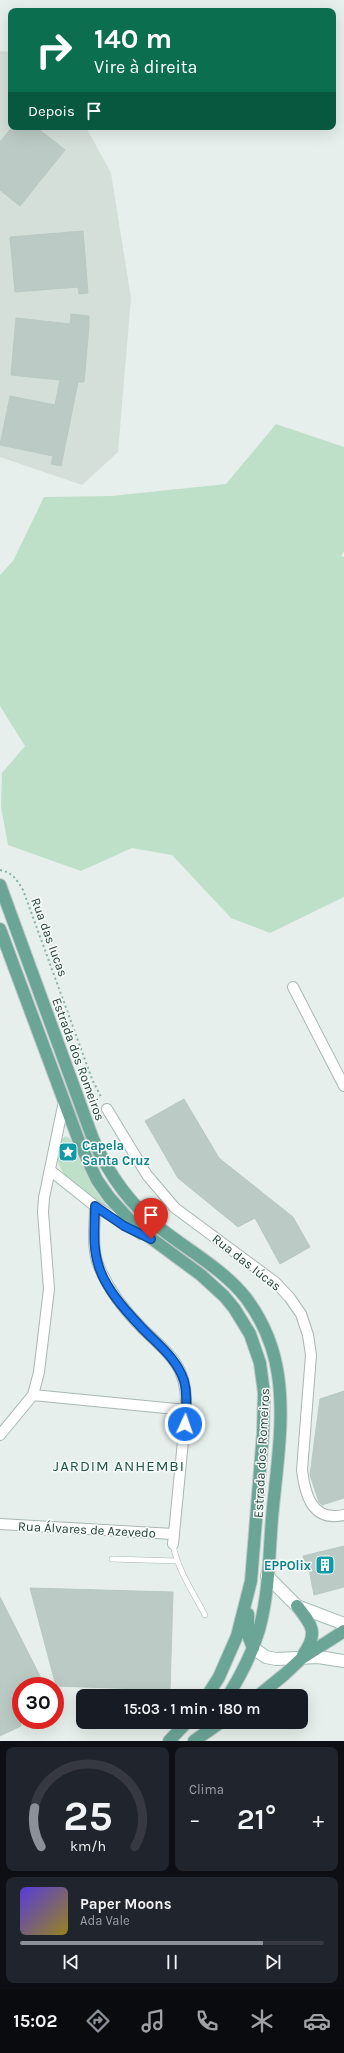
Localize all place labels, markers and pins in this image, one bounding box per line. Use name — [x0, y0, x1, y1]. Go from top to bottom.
place label: Capela Santa Cruz — [82, 1138, 150, 1168]
place icon: Capela Santa Cruz — [57, 1141, 79, 1163]
pin — [134, 1198, 168, 1239]
building icon: EPPOlix — [314, 1554, 336, 1576]
place label: EPPOlix — [264, 1558, 311, 1573]

